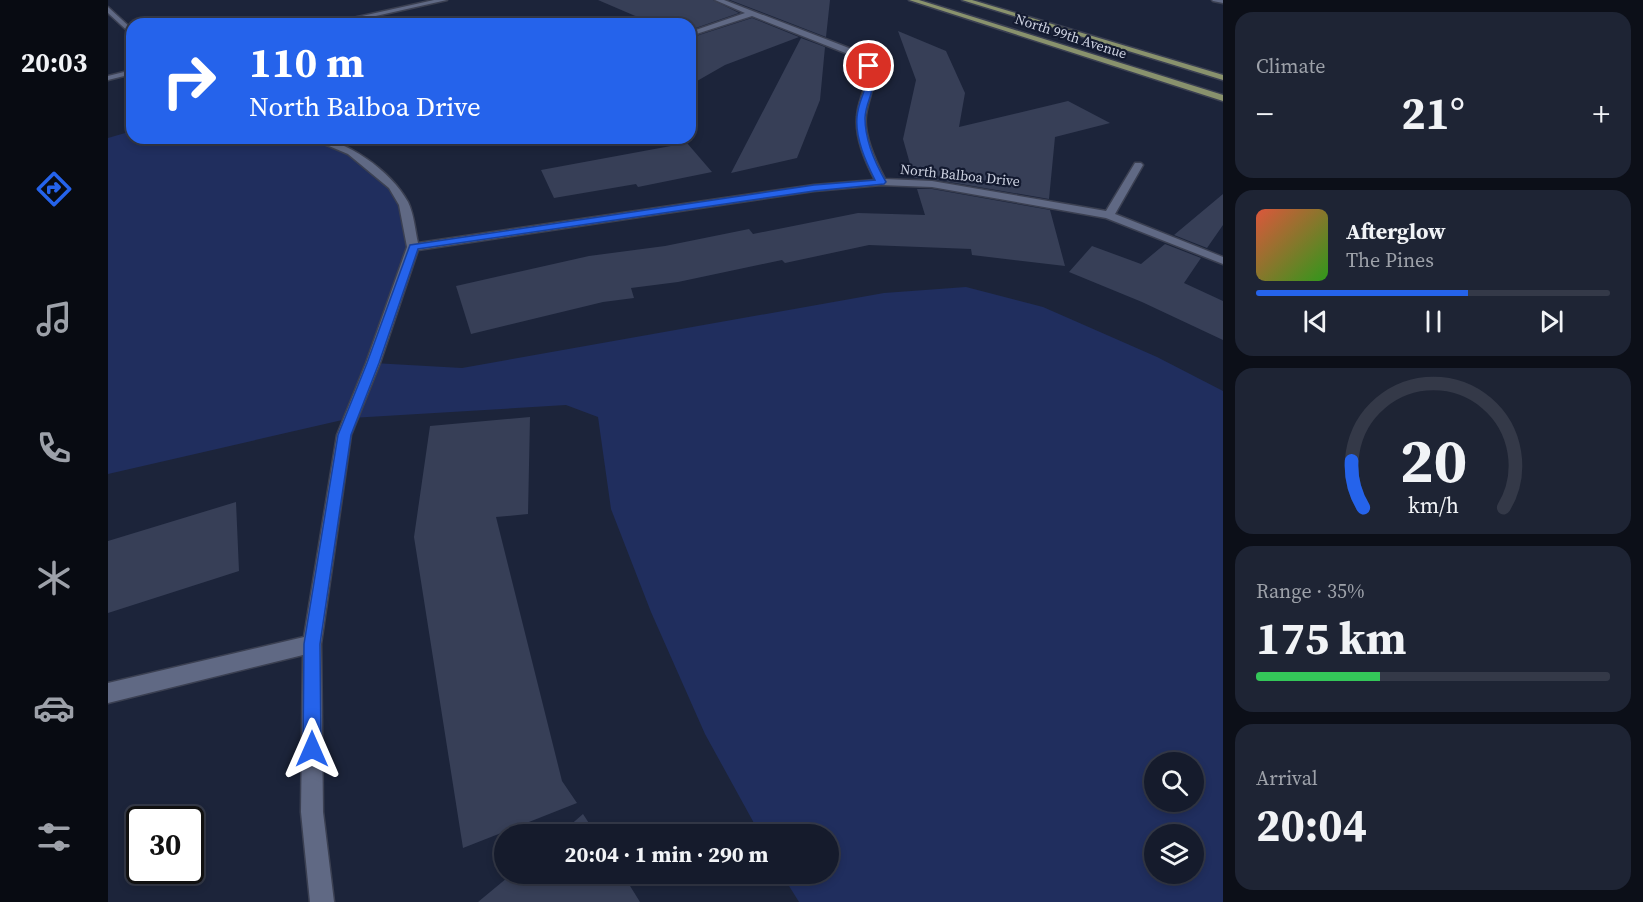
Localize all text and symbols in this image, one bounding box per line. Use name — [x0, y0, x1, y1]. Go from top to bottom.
street label: North 99th Avenue — [1013, 9, 1129, 63]
text: 110 m — [249, 33, 364, 91]
pin — [843, 40, 894, 91]
icon: right — [150, 42, 228, 120]
text: 20:03 — [21, 44, 87, 81]
icon: arrive — [852, 49, 885, 82]
text: Climate — [1256, 52, 1325, 80]
text: 21° — [1401, 82, 1465, 144]
text: North Balboa Drive — [249, 88, 481, 125]
text: − — [1256, 91, 1274, 136]
text: + — [1592, 91, 1610, 136]
street label: North Balboa Drive — [899, 159, 1021, 191]
icon: directions — [33, 168, 75, 210]
text: Afterglow — [1346, 216, 1446, 246]
text: The Pines — [1346, 246, 1434, 274]
icon: music — [33, 298, 75, 340]
icon: previous — [1299, 305, 1332, 338]
icon: pause — [1417, 305, 1450, 338]
icon: next — [1535, 305, 1568, 338]
text: 20 — [1399, 417, 1467, 503]
icon: phone — [33, 427, 75, 469]
text: km/h — [1407, 491, 1459, 520]
icon: climate — [33, 557, 75, 599]
text: Range · 35% — [1256, 577, 1365, 605]
text: 175 km — [1256, 607, 1407, 669]
icon: car — [33, 687, 75, 729]
position arrow — [280, 717, 344, 781]
map controls — [1144, 752, 1204, 884]
button: search — [1144, 752, 1204, 812]
text: Arrival — [1256, 764, 1318, 792]
text: 20:04 — [1256, 794, 1367, 856]
speed limit sign: 30 — [126, 806, 204, 884]
icon: filters — [33, 816, 75, 858]
button: layers — [1144, 824, 1204, 884]
text: 20:04 · 1 min · 290 m — [565, 839, 768, 869]

